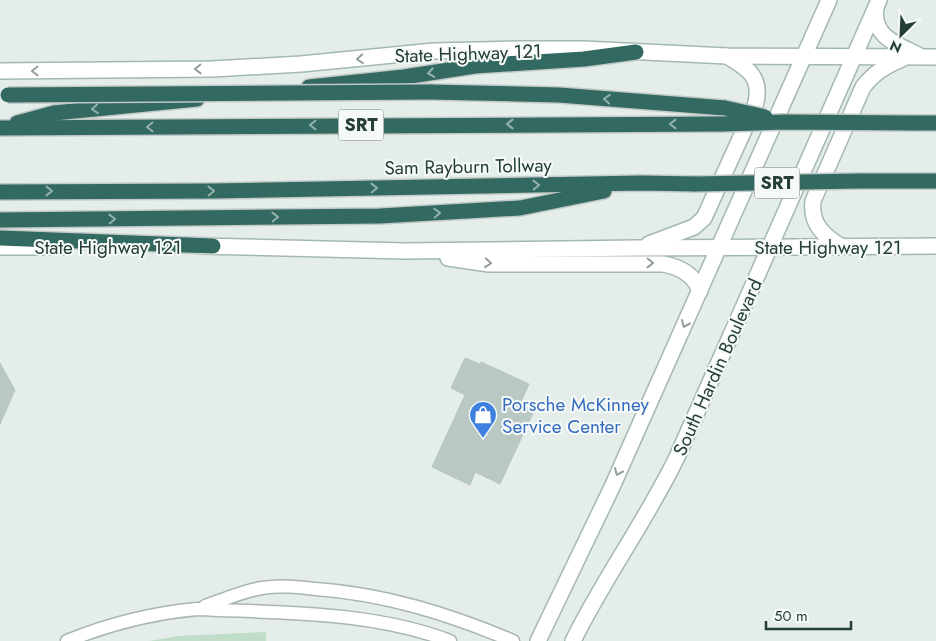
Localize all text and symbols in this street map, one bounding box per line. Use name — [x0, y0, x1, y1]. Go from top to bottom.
north arrow — [876, 10, 926, 60]
text: N — [887, 35, 905, 58]
street label: State Highway 121 — [394, 37, 542, 70]
one-way arrow — [356, 53, 364, 64]
one-way arrow — [194, 64, 202, 74]
one-way arrow — [31, 66, 39, 76]
one-way arrow — [426, 67, 434, 78]
one-way arrow — [603, 94, 611, 105]
one-way arrow — [91, 103, 99, 114]
road number: SRT — [338, 110, 384, 140]
one-way arrow — [506, 119, 514, 130]
one-way arrow — [668, 119, 676, 129]
one-way arrow — [308, 120, 316, 130]
one-way arrow — [146, 121, 154, 132]
street label: Sam Rayburn Tollway — [384, 152, 553, 181]
road number: SRT — [754, 168, 800, 198]
one-way arrow — [532, 180, 540, 190]
one-way arrow — [370, 183, 378, 193]
one-way arrow — [207, 185, 215, 196]
one-way arrow — [45, 186, 53, 197]
one-way arrow — [433, 208, 441, 219]
one-way arrow — [271, 212, 279, 222]
one-way arrow — [108, 214, 116, 224]
street label: State Highway 121 — [34, 234, 182, 261]
street label: State Highway 121 — [754, 234, 902, 261]
one-way arrow — [484, 257, 492, 268]
one-way arrow — [646, 258, 654, 268]
street label: South Hardin Boulevard — [666, 274, 769, 460]
one-way arrow — [681, 319, 692, 328]
place label: Porsche McKinney Service Center — [502, 391, 650, 440]
shop icon: Porsche McKinney Service Center — [468, 400, 498, 439]
one-way arrow — [614, 467, 625, 476]
scale bar — [766, 598, 851, 630]
text: 50 m — [774, 605, 808, 627]

